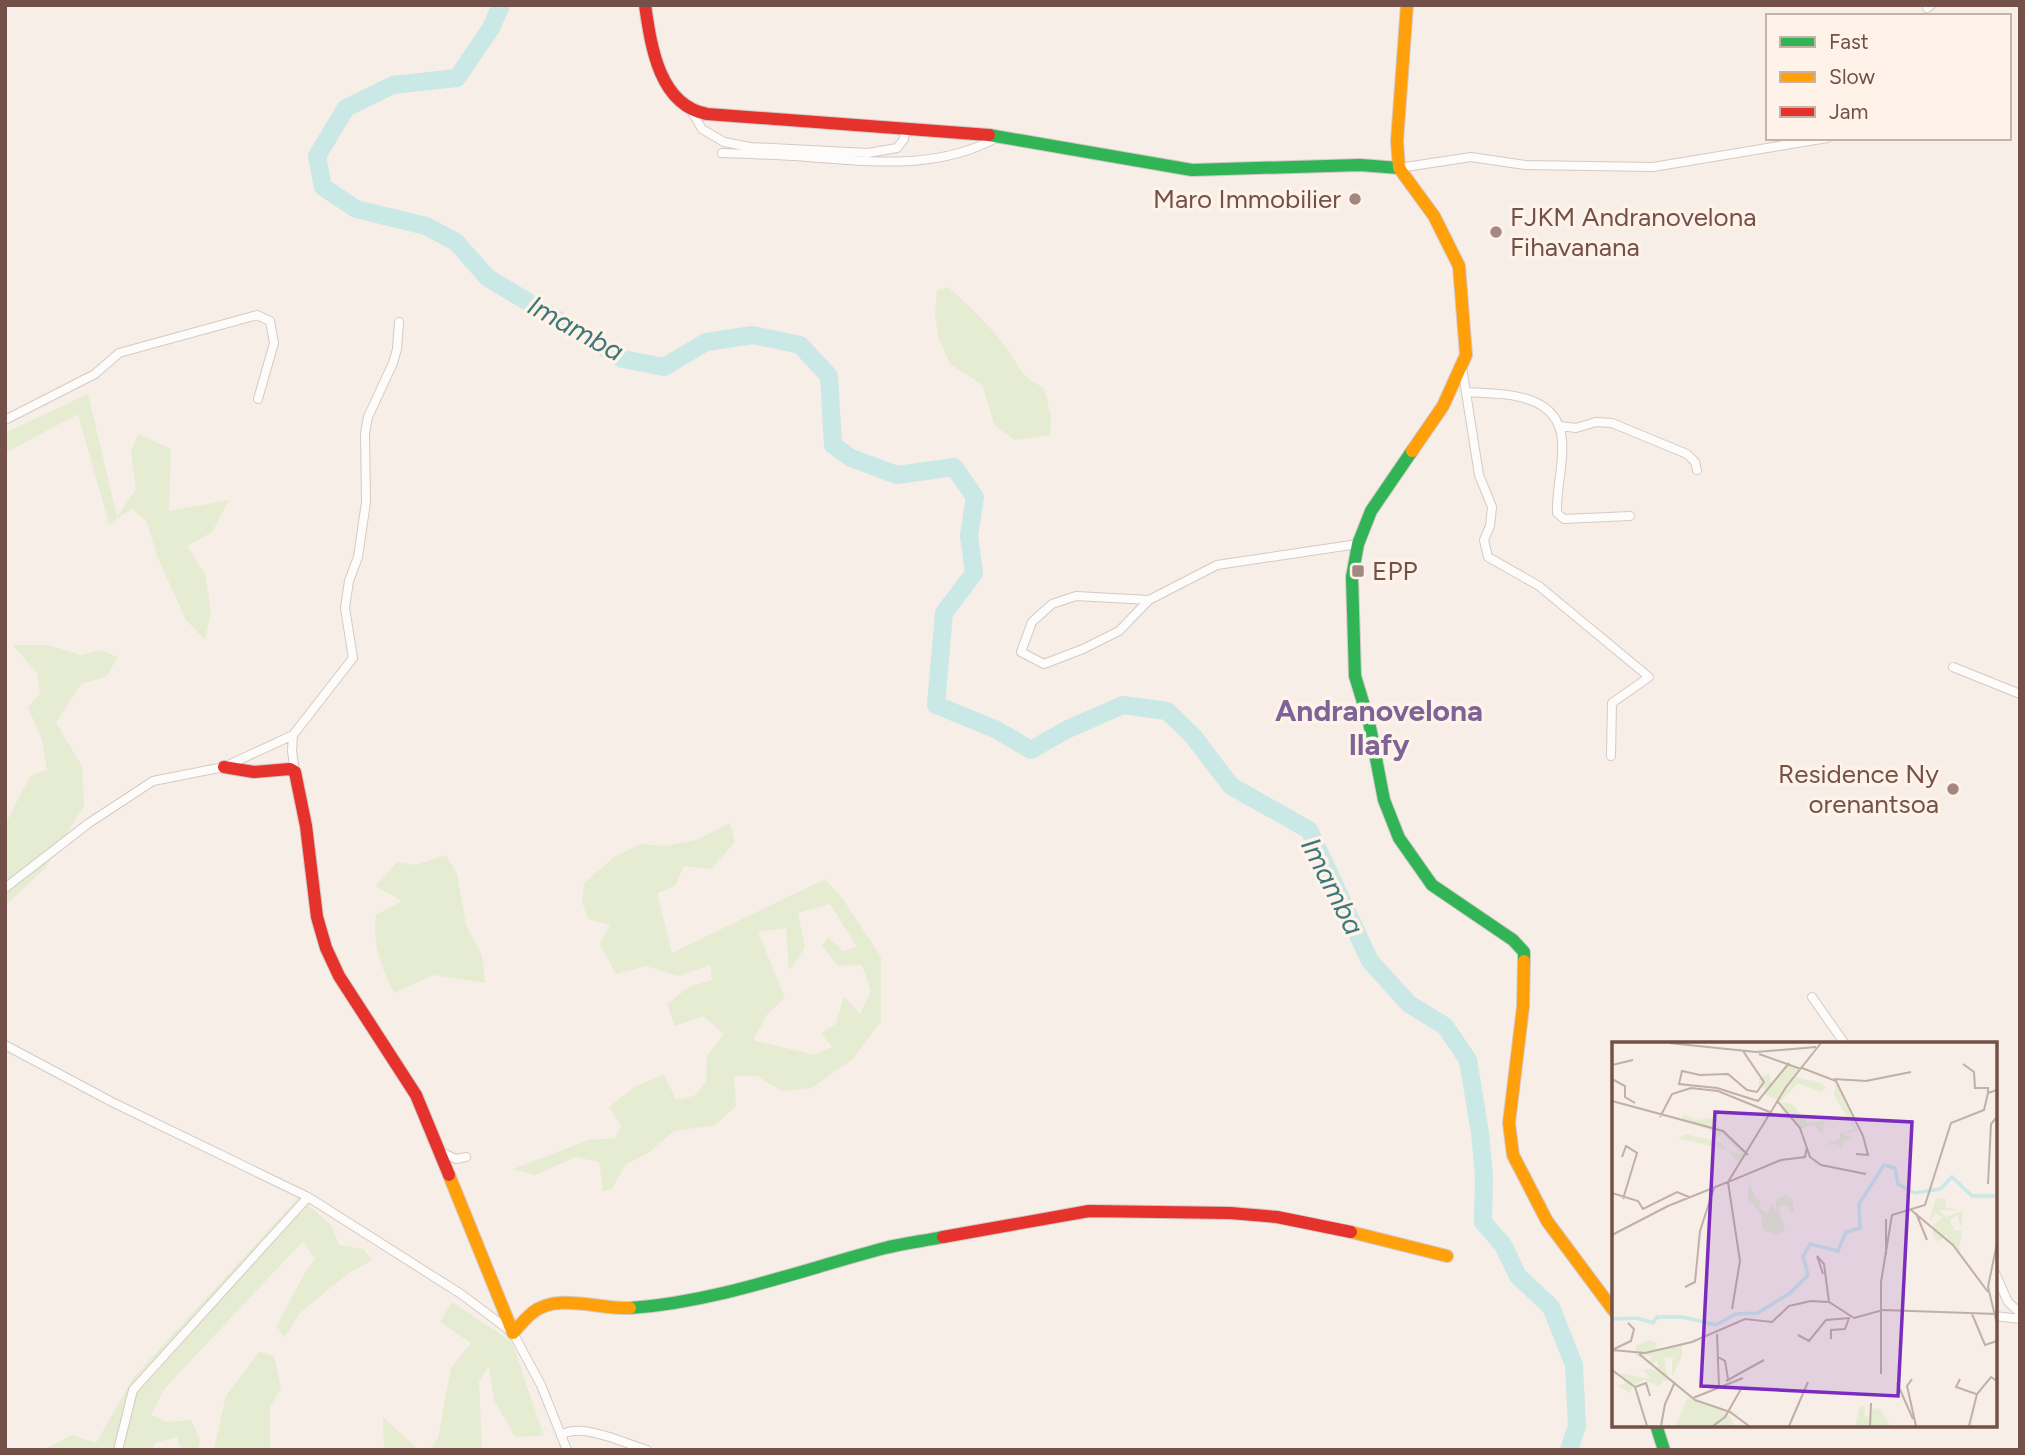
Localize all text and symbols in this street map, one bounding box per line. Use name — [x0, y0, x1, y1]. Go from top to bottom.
legend — [1766, 14, 2011, 140]
text: Fast — [1829, 29, 1869, 54]
text: Slow — [1829, 64, 1875, 89]
text: Jam — [1829, 99, 1868, 124]
place label: Maro Immobilier — [1153, 183, 1341, 215]
marker: Maro Immobilier — [1347, 191, 1363, 207]
place label: FJKM Andranovelona Fihavanana — [1510, 201, 1756, 263]
marker: FJKM Andranovelona Fihavanana — [1488, 224, 1504, 240]
water label: Imamba — [522, 288, 630, 368]
place label: EPP — [1372, 555, 1418, 587]
marker: EPP — [1350, 563, 1366, 579]
district label: Andranovelona Ilafy — [1275, 692, 1483, 763]
place label: Residence Ny orenantsoa — [1778, 758, 1939, 820]
marker: Residence Ny orenantsoa — [1945, 781, 1961, 797]
water label: Imamba — [1294, 832, 1372, 940]
inset map — [1612, 1042, 1997, 1427]

